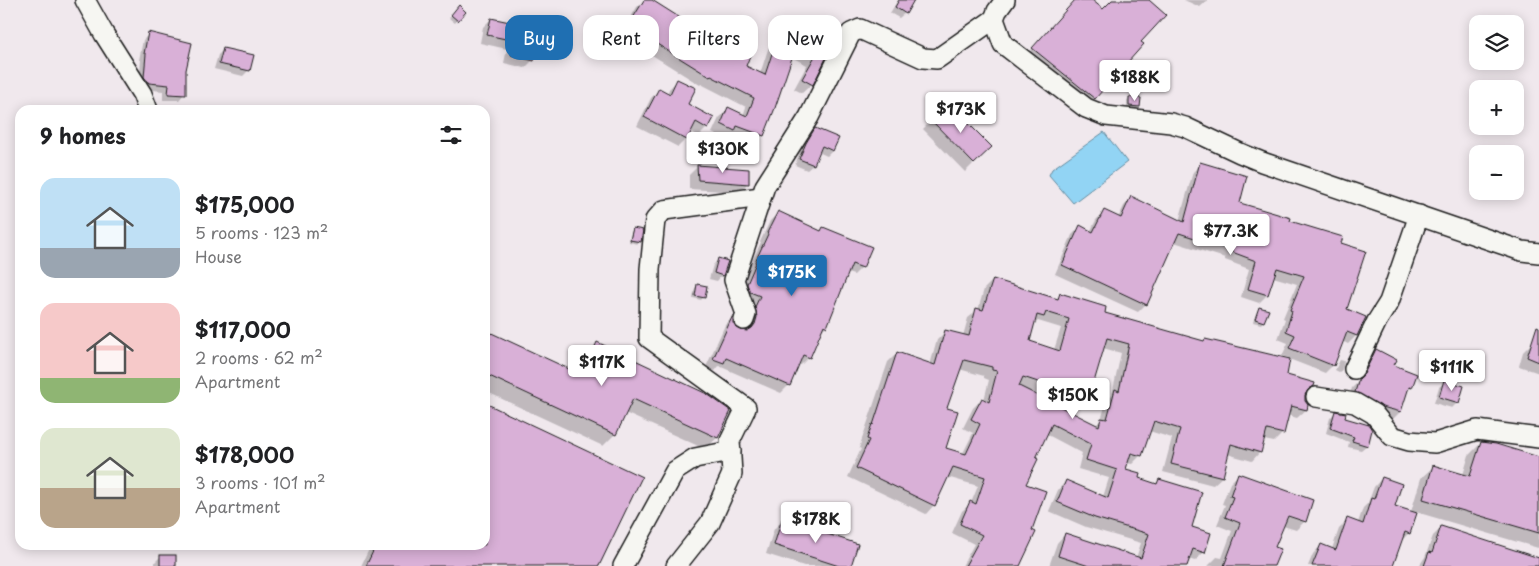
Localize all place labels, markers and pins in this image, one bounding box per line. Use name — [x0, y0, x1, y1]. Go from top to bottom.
pin: $188K — [1100, 59, 1170, 102]
pin: $173K — [926, 92, 996, 134]
pin: $130K — [688, 132, 758, 174]
pin: $77.3K — [1190, 214, 1272, 256]
pin: $175K — [757, 254, 827, 297]
pin: $117K — [567, 344, 637, 387]
pin: $111K — [1417, 350, 1487, 392]
pin: $150K — [1038, 378, 1108, 420]
pin: $178K — [781, 502, 851, 544]

